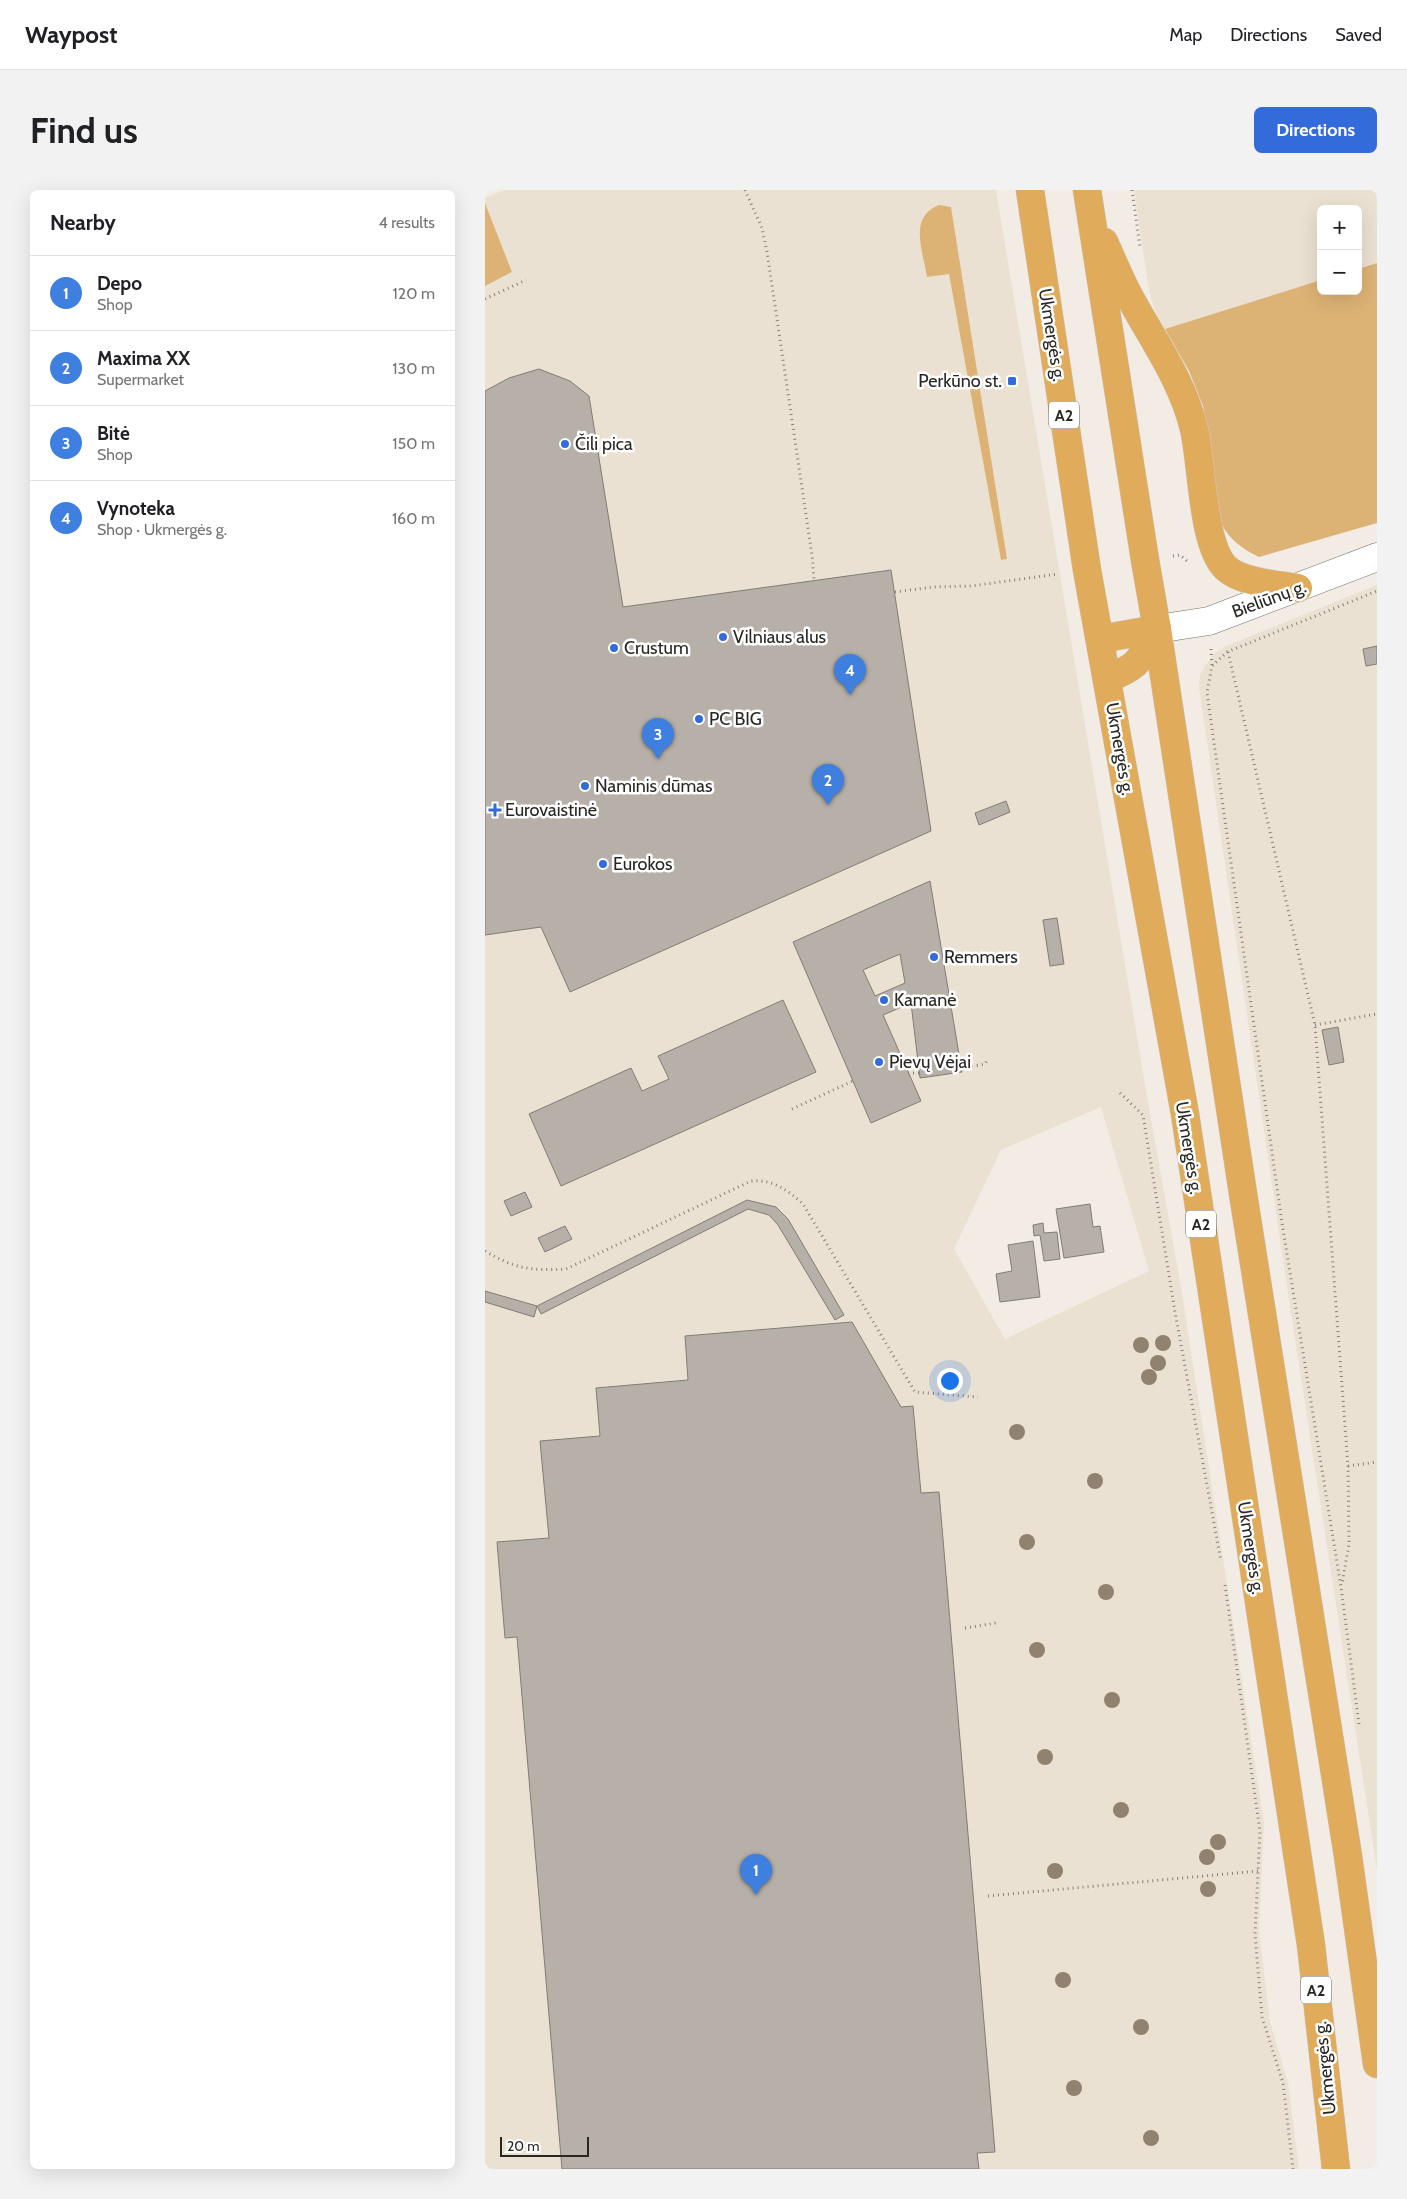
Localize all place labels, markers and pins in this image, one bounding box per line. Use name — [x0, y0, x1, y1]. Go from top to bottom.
place label: Perkūno st. — [918, 370, 1002, 392]
marker: Perkūno st. — [1006, 375, 1018, 387]
place label: Čili pica — [575, 433, 633, 455]
marker: Čili pica — [559, 438, 571, 450]
place label: Vilniaus alus — [733, 626, 826, 648]
marker: Vilniaus alus — [717, 631, 729, 643]
place label: Crustum — [624, 637, 689, 659]
marker: Crustum — [608, 642, 620, 654]
pin: 4 — [834, 654, 866, 695]
place label: PC BIG — [709, 708, 762, 730]
marker: PC BIG — [693, 713, 705, 725]
pin: 3 — [642, 718, 674, 759]
pin: 2 — [812, 764, 844, 805]
place label: Naminis dūmas — [595, 775, 712, 797]
marker: Naminis dūmas — [579, 780, 591, 792]
place label: Eurovaistinė — [505, 799, 597, 821]
marker: Eurovaistinė — [489, 804, 501, 816]
place label: Eurokos — [613, 853, 672, 875]
marker: Eurokos — [597, 858, 609, 870]
place label: Remmers — [944, 946, 1018, 968]
marker: Remmers — [928, 951, 940, 963]
place label: Kamanė — [894, 989, 957, 1011]
marker: Kamanė — [878, 994, 890, 1006]
place label: Pievų Vėjai — [889, 1051, 971, 1073]
marker: Pievų Vėjai — [873, 1056, 885, 1068]
pin: 1 — [740, 1854, 772, 1895]

